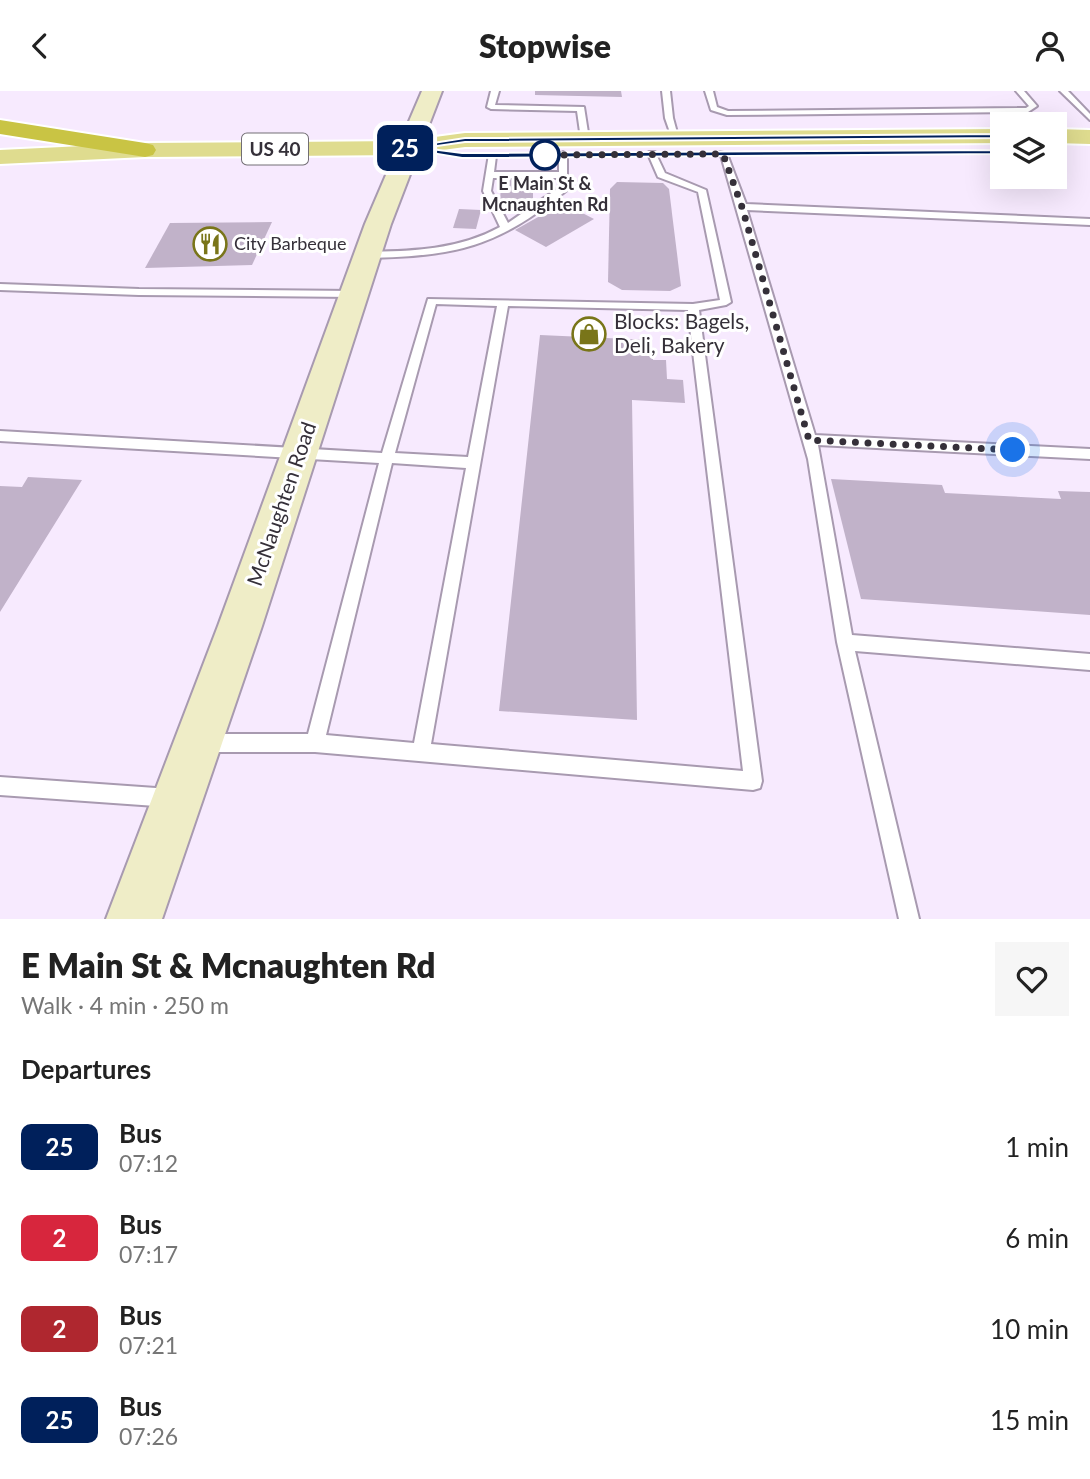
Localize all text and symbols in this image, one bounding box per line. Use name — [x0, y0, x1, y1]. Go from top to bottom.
text: Stopwise — [479, 26, 611, 65]
icon: back — [21, 27, 59, 65]
icon: person — [1031, 27, 1069, 65]
map controls — [990, 112, 1067, 189]
button: layers — [990, 112, 1067, 189]
line badge: 25 — [374, 125, 436, 171]
text: 25 — [391, 133, 419, 162]
road number: US 40 — [242, 134, 308, 165]
marker: E Main St & Mcnaughten Rd — [530, 140, 560, 170]
place label: E Main St & Mcnaughten Rd — [482, 172, 608, 215]
restaurant icon: City Barbeque — [191, 225, 229, 263]
place label: City Barbeque — [234, 232, 346, 254]
place label: Blocks: Bagels, Deli, Bakery — [614, 308, 749, 357]
shop icon: Blocks: Bagels, Deli, Bakery — [570, 315, 608, 353]
street label: McNaughten Road — [241, 418, 320, 589]
your location — [995, 432, 1030, 467]
button: heart — [995, 942, 1069, 1016]
text: E Main St & Mcnaughten Rd — [21, 945, 436, 985]
text: Walk · 4 min · 250 m — [21, 991, 229, 1019]
text: Departures — [21, 1053, 151, 1085]
text: Bus — [119, 1117, 162, 1149]
text: 1 min — [1005, 1131, 1069, 1163]
text: 25 — [46, 1132, 73, 1161]
text: 07:12 — [119, 1149, 178, 1177]
text: Bus — [119, 1208, 162, 1240]
text: 6 min — [1005, 1222, 1069, 1254]
text: 2 — [53, 1223, 66, 1252]
text: 07:17 — [119, 1240, 178, 1268]
text: Bus — [119, 1299, 162, 1331]
text: 10 min — [990, 1313, 1069, 1345]
text: 2 — [53, 1314, 66, 1343]
text: 07:21 — [119, 1331, 178, 1359]
text: Bus — [119, 1390, 162, 1422]
text: 15 min — [990, 1404, 1069, 1436]
text: 25 — [46, 1405, 73, 1434]
text: 07:26 — [119, 1422, 178, 1450]

